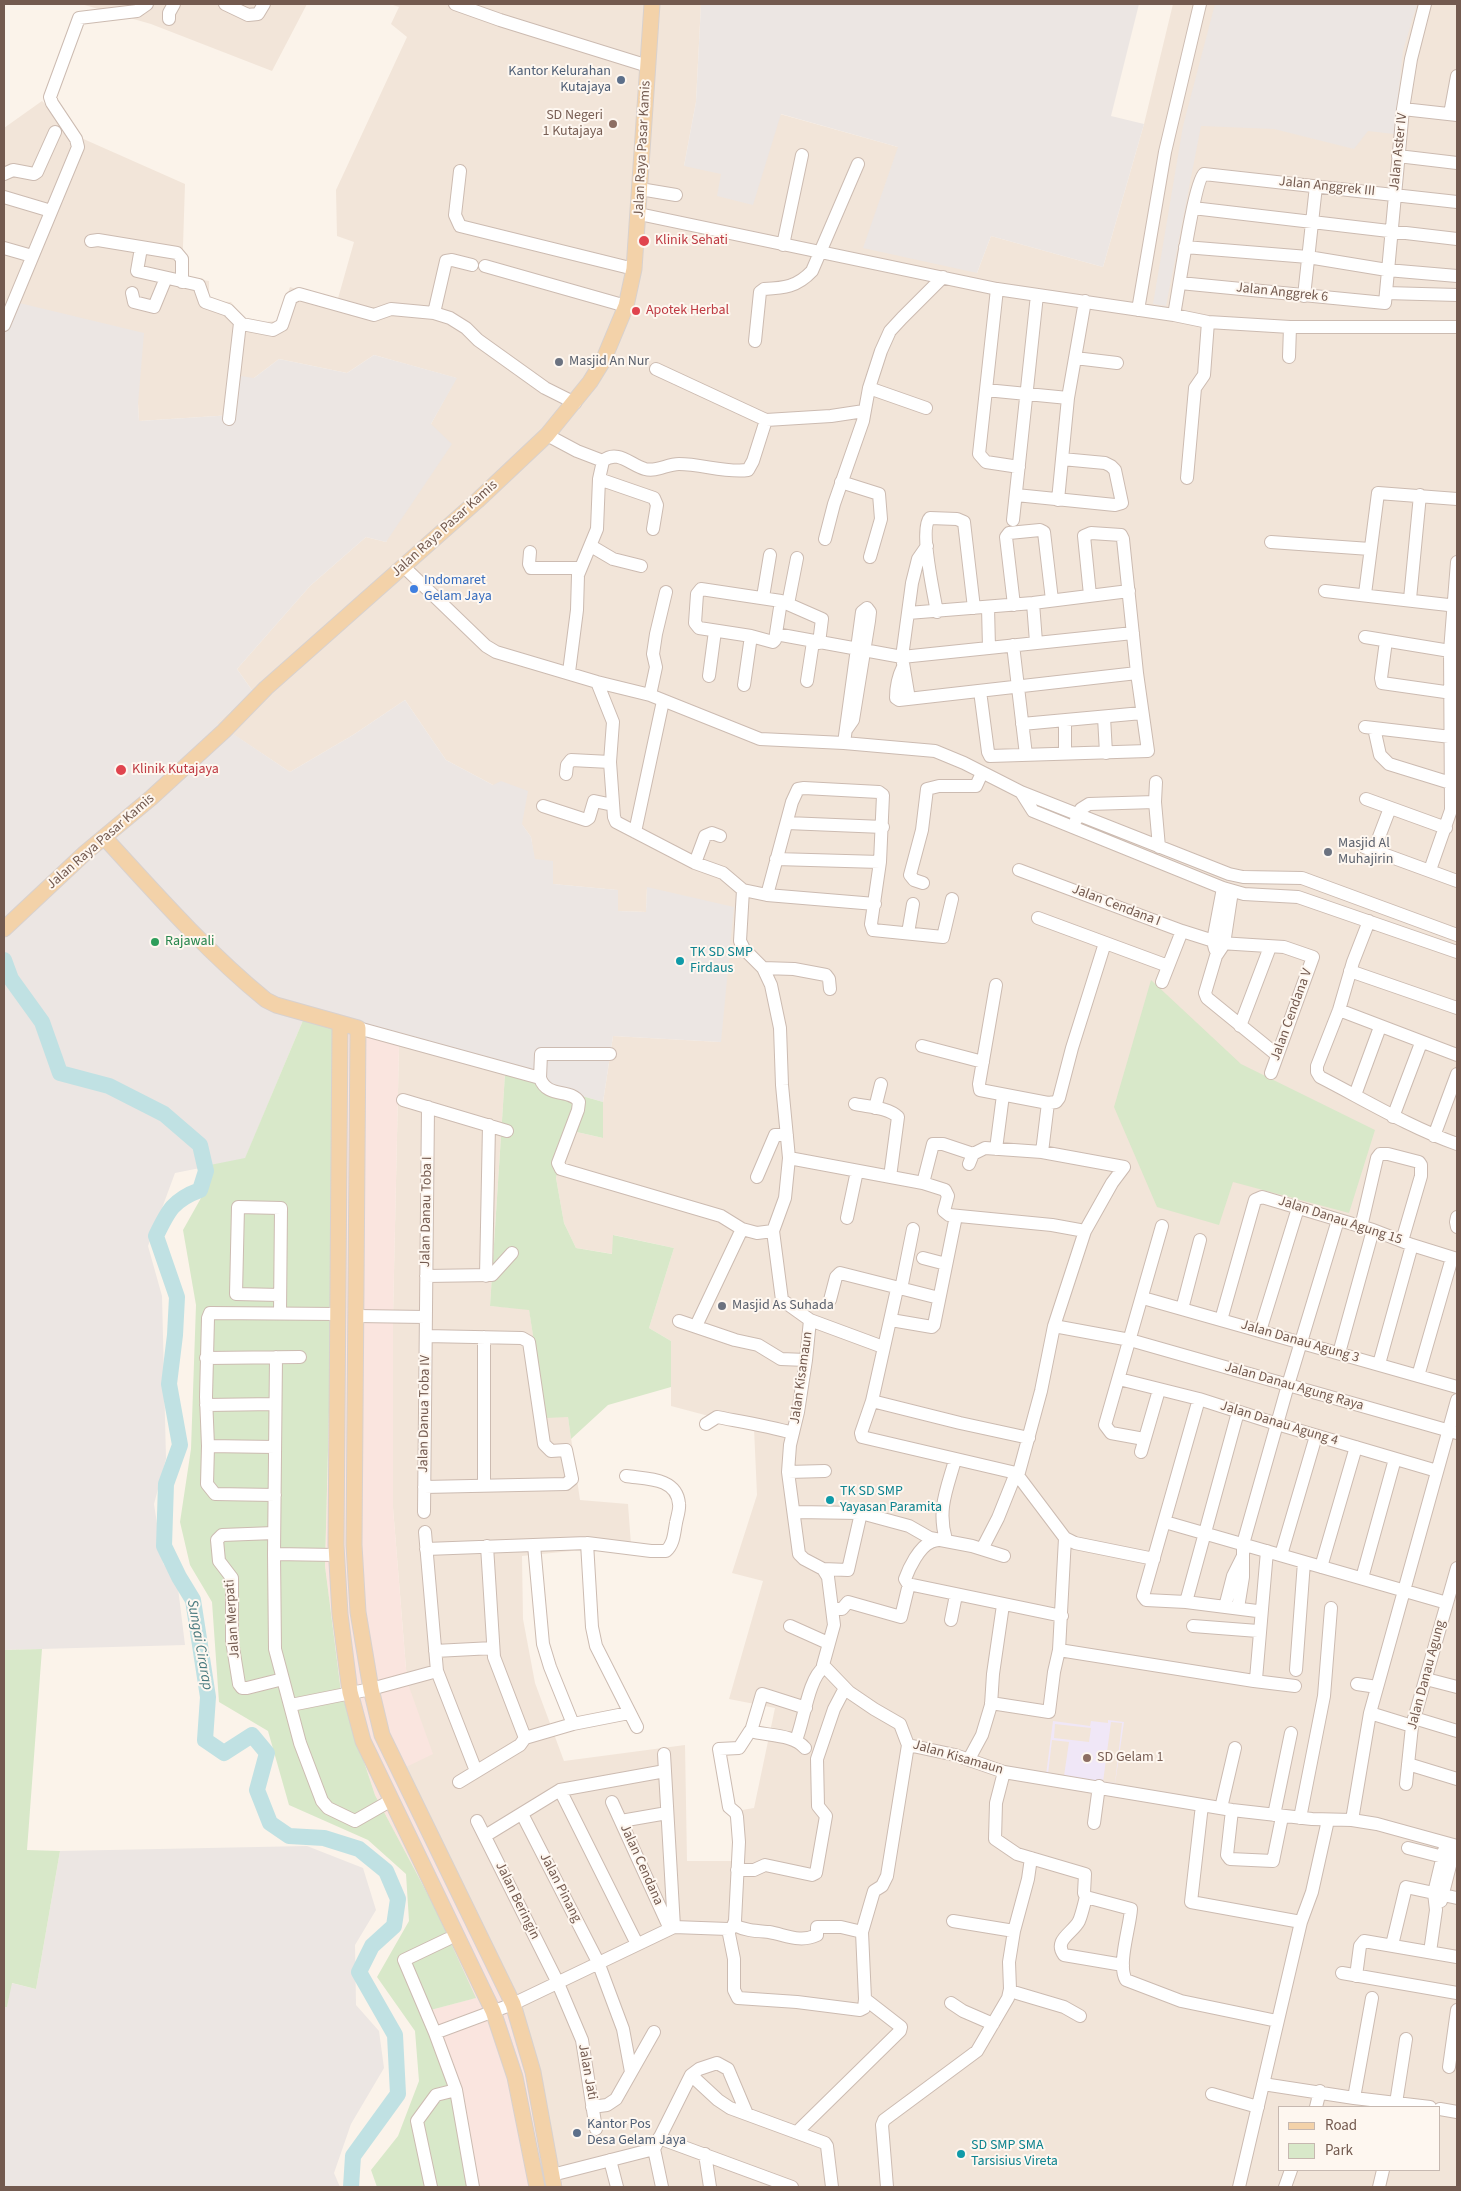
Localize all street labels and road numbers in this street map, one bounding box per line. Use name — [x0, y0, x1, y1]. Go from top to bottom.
street label: Jalan Raya Pasar Kamis — [631, 80, 655, 218]
street label: Jalan Aster IV — [1387, 112, 1411, 192]
street label: Jalan Anggrek III — [1278, 174, 1376, 200]
street label: Jalan Anggrek 6 — [1235, 280, 1329, 306]
street label: Jalan Raya Pasar Kamis — [388, 477, 502, 581]
street label: Jalan Raya Pasar Kamis — [44, 791, 158, 893]
street label: Jalan Cendana I — [1069, 881, 1163, 931]
street label: Jalan Cendana V — [1268, 967, 1316, 1063]
street label: Jalan Danau Toba I — [418, 1156, 436, 1268]
street label: Jalan Danau Agung 15 — [1276, 1193, 1404, 1249]
street label: Jalan Danau Agung 3 — [1239, 1317, 1361, 1367]
street label: Jalan Kisamaun — [787, 1331, 817, 1425]
street label: Jalan Danua Toba IV — [416, 1355, 434, 1473]
street label: Jalan Danau Agung Raya — [1223, 1359, 1365, 1415]
street label: Jalan Danau Agung 4 — [1218, 1398, 1340, 1450]
street label: Jalan Merpati — [222, 1579, 244, 1659]
street label: Jalan Danau Agung — [1404, 1618, 1450, 1732]
street label: Jalan Kisamaun — [911, 1737, 1005, 1779]
street label: Jalan Cendana — [616, 1822, 666, 1908]
street label: Jalan Pinang — [535, 1850, 585, 1926]
street label: Jalan Beringin — [491, 1860, 543, 1942]
street label: Jalan Jati — [574, 2043, 600, 2101]

